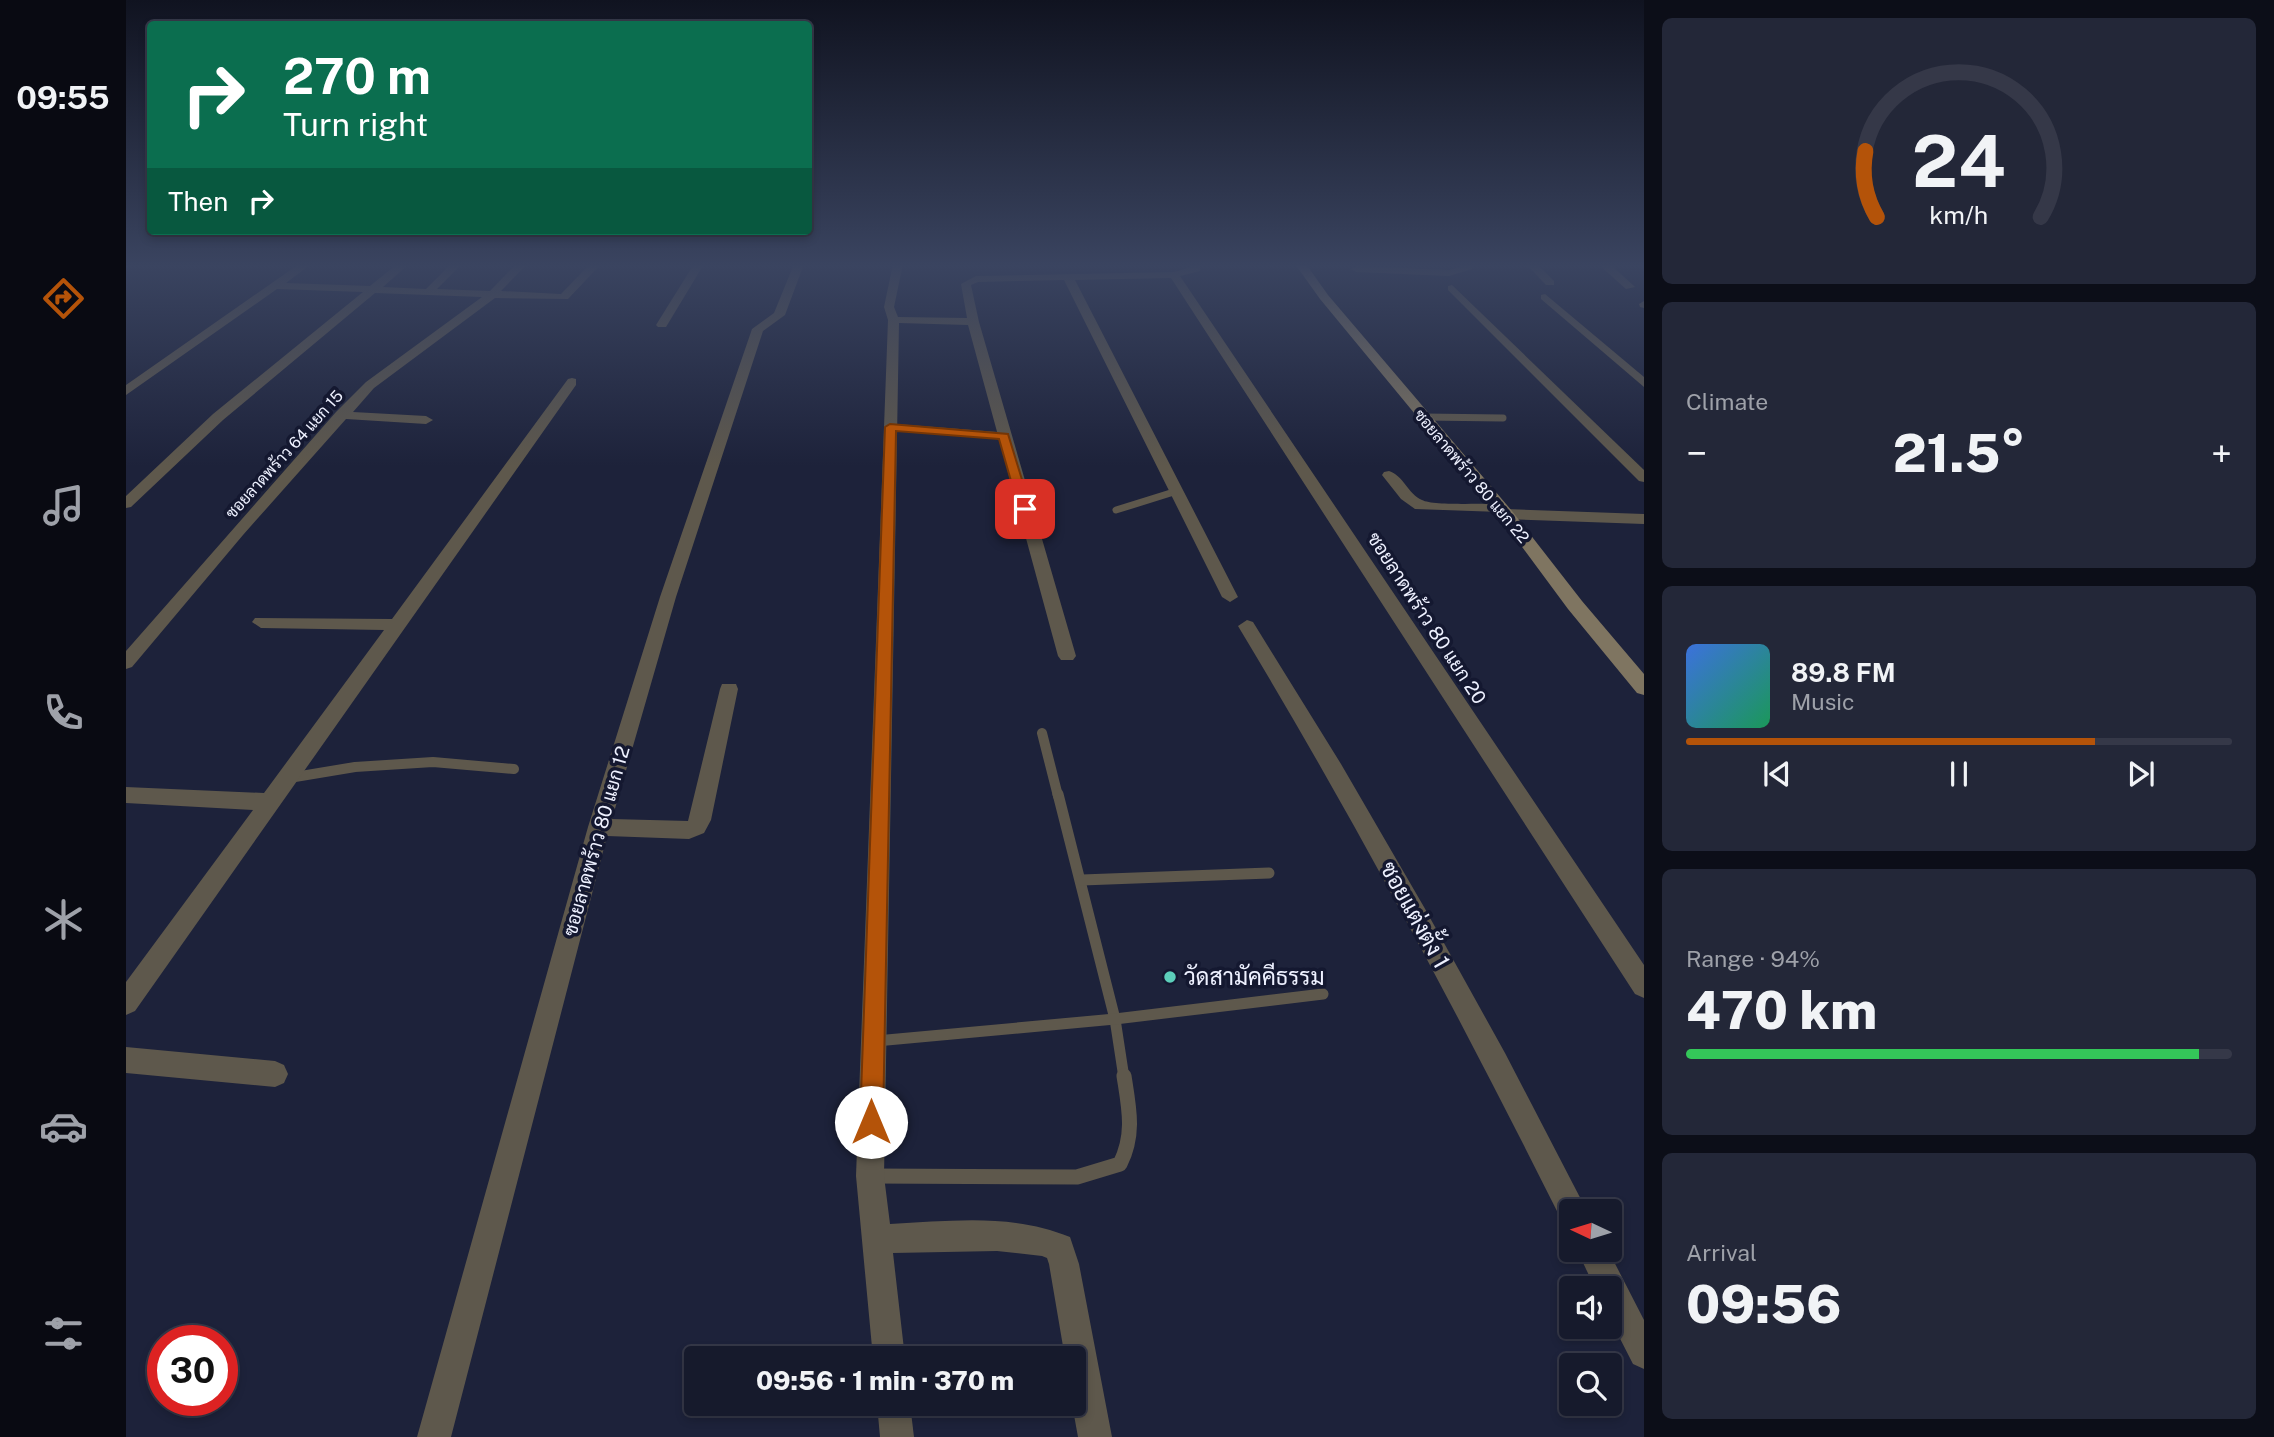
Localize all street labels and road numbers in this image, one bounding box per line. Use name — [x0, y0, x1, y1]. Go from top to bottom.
street label: ซอยลาดพร้าว 64 แยก 15 — [221, 386, 347, 522]
street label: ซอยลาดพร้าว 80 แยก 22 — [1410, 405, 1534, 547]
street label: ซอยลาดพร้าว 80 แยก 20 — [1363, 528, 1491, 708]
street label: ซอยลาดพร้าว 80 แยก 12 — [558, 743, 634, 939]
street label: ซอยแต่งตั้ง 1 — [1375, 853, 1462, 973]

